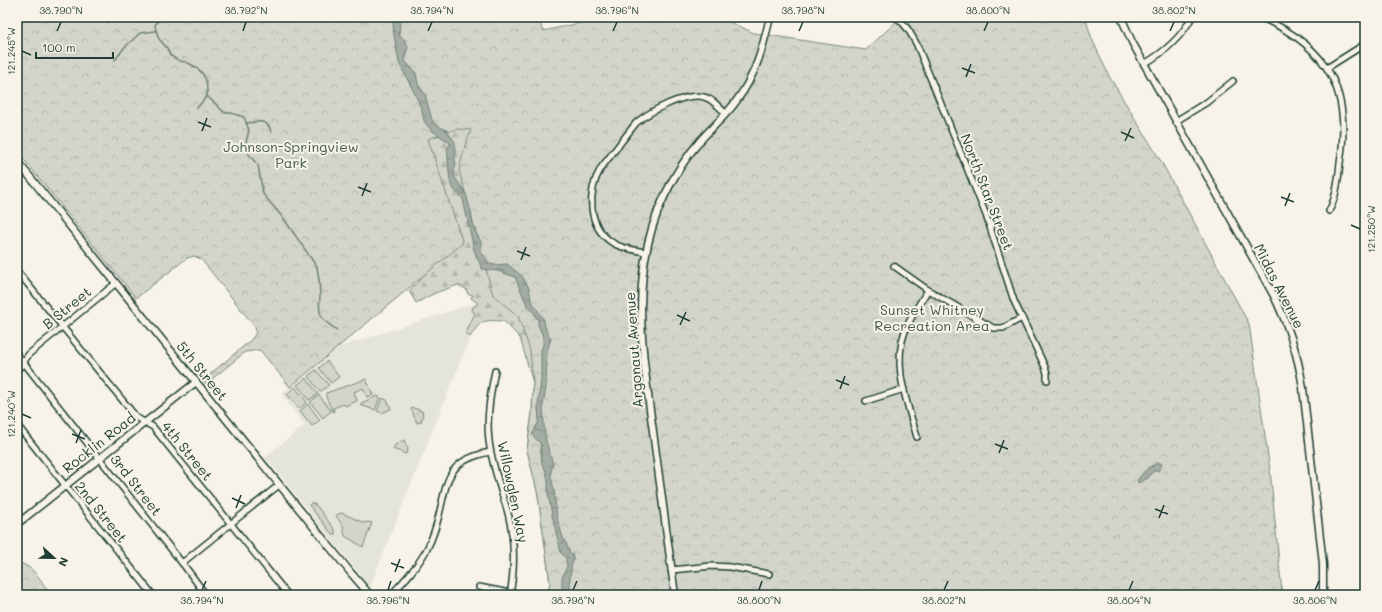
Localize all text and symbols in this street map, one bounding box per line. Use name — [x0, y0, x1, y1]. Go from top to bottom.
text: 38.790°N — [39, 3, 83, 17]
text: 38.792°N — [224, 3, 268, 17]
text: 38.794°N — [410, 3, 454, 17]
text: 38.796°N — [595, 3, 639, 17]
text: 38.798°N — [781, 3, 825, 17]
text: 38.800°N — [966, 3, 1010, 17]
text: 38.802°N — [1152, 3, 1196, 17]
text: 121.245°W — [4, 27, 18, 75]
scale bar — [36, 34, 113, 60]
text: 100 m — [42, 39, 76, 55]
street label: North Star Street — [957, 131, 1018, 253]
park label: Johnson-Springview Park — [223, 137, 359, 172]
text: 121.250°W — [1364, 205, 1378, 253]
street label: Midas Avenue — [1250, 240, 1309, 331]
street label: B Street — [38, 282, 95, 333]
street label: Argonaut Avenue — [620, 291, 647, 409]
park label: Sunset Whitney Recreation Area — [874, 300, 990, 335]
street label: 5th Street — [173, 337, 232, 404]
text: 121.240°W — [4, 390, 18, 438]
street label: Rocklin Road — [58, 408, 139, 477]
street label: 4th Street — [158, 417, 217, 484]
street label: Willowglen Way — [493, 439, 534, 545]
street label: 3rd Street — [106, 450, 166, 519]
street label: 2nd Street — [71, 477, 132, 546]
north arrow — [34, 538, 74, 578]
text: N — [55, 555, 72, 569]
text: 38.794°N — [180, 593, 224, 607]
text: 38.796°N — [366, 593, 410, 607]
text: 38.798°N — [551, 593, 595, 607]
text: 38.800°N — [737, 593, 781, 607]
text: 38.802°N — [922, 593, 966, 607]
text: 38.804°N — [1107, 593, 1151, 607]
text: 38.806°N — [1293, 593, 1337, 607]

